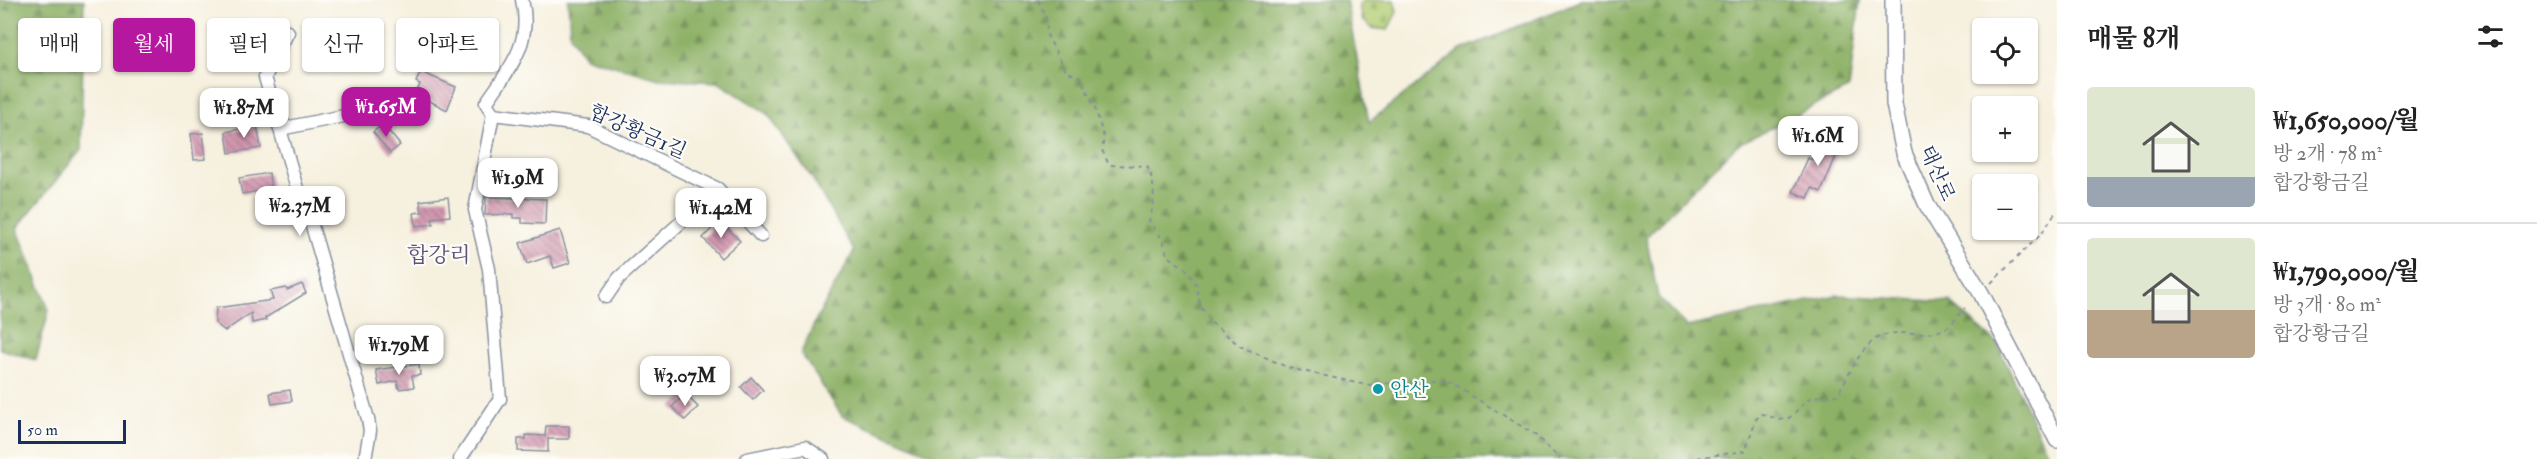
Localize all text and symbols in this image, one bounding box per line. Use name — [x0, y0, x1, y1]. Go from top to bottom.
chip: 매매 — [18, 18, 101, 72]
chip: 월세 — [113, 18, 195, 72]
chip: 필터 — [207, 18, 290, 72]
chip: 신규 — [302, 18, 384, 72]
chip: 아파트 — [396, 18, 499, 72]
map controls — [1972, 18, 2038, 240]
button: locate — [1972, 18, 2038, 84]
icon: filters — [2474, 20, 2507, 53]
text: 매물 8개 — [2087, 23, 2180, 55]
pin: ₩1.65M — [337, 87, 435, 138]
pin: ₩1.87M — [195, 88, 293, 139]
text: ₩1.65M — [355, 94, 417, 119]
text: ₩1.87M — [214, 95, 274, 120]
button: + — [1972, 96, 2038, 162]
street label: 합강황금1길 — [585, 99, 690, 164]
text: ₩1,650,000/월 — [2273, 105, 2419, 137]
icon: home — [2135, 111, 2207, 183]
pin: ₩1.6M — [1776, 116, 1860, 167]
text: ₩1.6M — [1792, 123, 1844, 148]
text: 방 2개 · 78 m² — [2273, 141, 2382, 166]
street label: 태산로 — [1914, 142, 1961, 205]
pin: ₩1.9M — [476, 158, 560, 209]
text: ₩1.9M — [492, 165, 544, 190]
text: 합강황금길 — [2273, 170, 2370, 195]
button: − — [1972, 174, 2038, 240]
pin: ₩2.37M — [251, 186, 349, 237]
pin: ₩1.42M — [672, 188, 770, 239]
text: ₩2.37M — [269, 193, 331, 218]
text: ₩1.42M — [689, 195, 753, 220]
district label: 합강리 — [407, 241, 471, 269]
text: ₩1,790,000/월 — [2273, 256, 2419, 288]
icon: home — [2135, 262, 2207, 334]
text: 방 3개 · 80 m² — [2273, 292, 2381, 317]
text: 합강황금길 — [2273, 321, 2370, 346]
pin: ₩1.79M — [350, 325, 448, 376]
text: ₩1.79M — [369, 332, 429, 357]
pin: ₩3.07M — [636, 356, 734, 407]
text: ₩3.07M — [654, 363, 716, 388]
place label: 안산 — [1390, 377, 1429, 402]
marker: 안산 — [1371, 382, 1385, 396]
scale bar — [18, 417, 126, 444]
text: 50 m — [27, 420, 58, 440]

